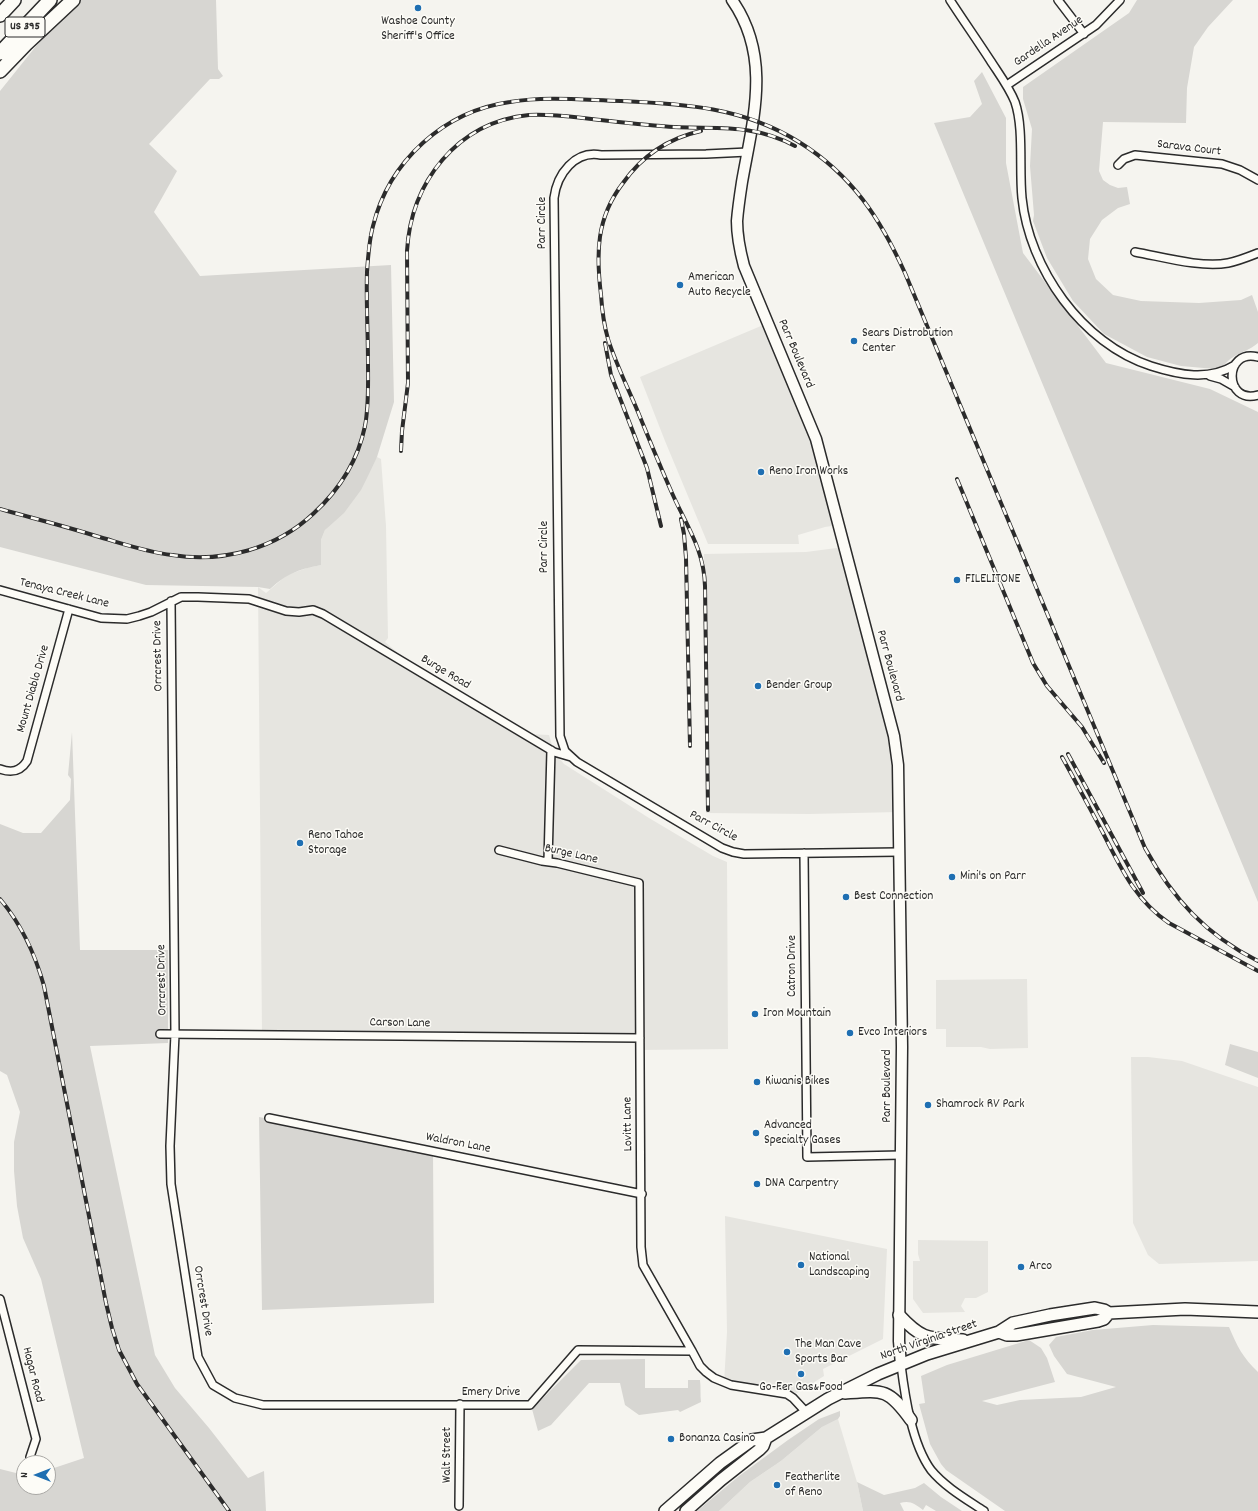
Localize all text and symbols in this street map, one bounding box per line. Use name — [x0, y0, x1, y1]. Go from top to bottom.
marker: Washoe County Sheriff's Office — [413, 3, 423, 13]
street label: Gardella Avenue — [1011, 13, 1087, 71]
place label: Washoe County Sheriff's Office — [381, 14, 455, 45]
road number: US 395 — [5, 17, 45, 37]
street label: Sarava Court — [1156, 137, 1222, 161]
street label: Parr Circle — [535, 197, 551, 249]
place label: American Auto Recycle — [688, 270, 751, 301]
marker: American Auto Recycle — [675, 280, 685, 290]
street label: Parr Boulevard — [773, 317, 817, 391]
place label: Sears Distrobution Center — [862, 326, 953, 357]
marker: Sears Distrobution Center — [849, 336, 859, 346]
place label: Reno Iron Works — [769, 464, 848, 480]
marker: Reno Iron Works — [756, 467, 766, 477]
street label: Parr Circle — [537, 521, 553, 573]
place label: FILELITONE — [965, 572, 1020, 588]
street label: Tenaya Creek Lane — [18, 575, 110, 613]
marker: FILELITONE — [952, 575, 962, 585]
street label: Orrcrest Drive — [151, 620, 167, 692]
street label: Parr Boulevard — [872, 629, 906, 703]
street label: Mount Diablo Drive — [14, 643, 54, 735]
street label: Burge Road — [417, 652, 473, 694]
place label: Bender Group — [766, 678, 832, 694]
marker: Bender Group — [753, 681, 763, 691]
street label: Parr Circle — [686, 808, 740, 846]
place label: Reno Tahoe Storage — [308, 828, 364, 859]
marker: Reno Tahoe Storage — [295, 838, 305, 848]
street label: Burge Lane — [543, 841, 599, 869]
place label: Mini's on Parr — [960, 869, 1026, 885]
marker: Mini's on Parr — [947, 872, 957, 882]
place label: Best Connection — [854, 889, 933, 905]
marker: Best Connection — [841, 892, 851, 902]
street label: Catron Drive — [785, 935, 801, 997]
street label: Orrcrest Drive — [155, 944, 171, 1016]
place label: Iron Mountain — [763, 1006, 831, 1022]
marker: Iron Mountain — [750, 1009, 760, 1019]
street label: Carson Lane — [370, 1016, 430, 1032]
place label: Evco Interiors — [858, 1025, 927, 1041]
marker: Evco Interiors — [845, 1028, 855, 1038]
street label: Parr Boulevard — [880, 1049, 896, 1123]
place label: Kiwanis Bikes — [765, 1074, 830, 1090]
marker: Kiwanis Bikes — [752, 1077, 762, 1087]
street label: Lovitt Lane — [621, 1097, 637, 1151]
place label: Shamrock RV Park — [936, 1097, 1025, 1113]
marker: Shamrock RV Park — [923, 1100, 933, 1110]
place label: Advanced Specialty Gases — [764, 1118, 841, 1149]
marker: Advanced Specialty Gases — [751, 1128, 761, 1138]
street label: Waldron Lane — [424, 1130, 492, 1158]
place label: DNA Carpentry — [765, 1176, 838, 1192]
marker: DNA Carpentry — [752, 1179, 762, 1189]
place label: National Landscaping — [809, 1250, 869, 1281]
place label: Arco — [1029, 1259, 1052, 1275]
marker: National Landscaping — [796, 1260, 806, 1270]
marker: Arco — [1016, 1262, 1026, 1272]
street label: Orrcrest Drive — [189, 1265, 215, 1337]
street label: North Virginia Street — [879, 1317, 979, 1365]
place label: The Man Cave Sports Bar — [795, 1337, 861, 1368]
street label: Hagar Road — [18, 1346, 46, 1404]
marker: The Man Cave Sports Bar — [782, 1347, 792, 1357]
marker: Go-Fer Gas&Food — [796, 1369, 806, 1379]
place label: Go-Fer Gas&Food — [759, 1380, 843, 1396]
street label: Emery Drive — [462, 1385, 520, 1401]
street label: Walt Street — [440, 1427, 456, 1483]
place label: Bonanza Casino — [679, 1431, 755, 1447]
marker: Bonanza Casino — [666, 1434, 676, 1444]
north arrow — [16, 1455, 56, 1495]
place label: Featherlite of Reno — [785, 1470, 840, 1501]
text: N — [17, 1472, 33, 1478]
marker: Featherlite of Reno — [772, 1480, 782, 1490]

